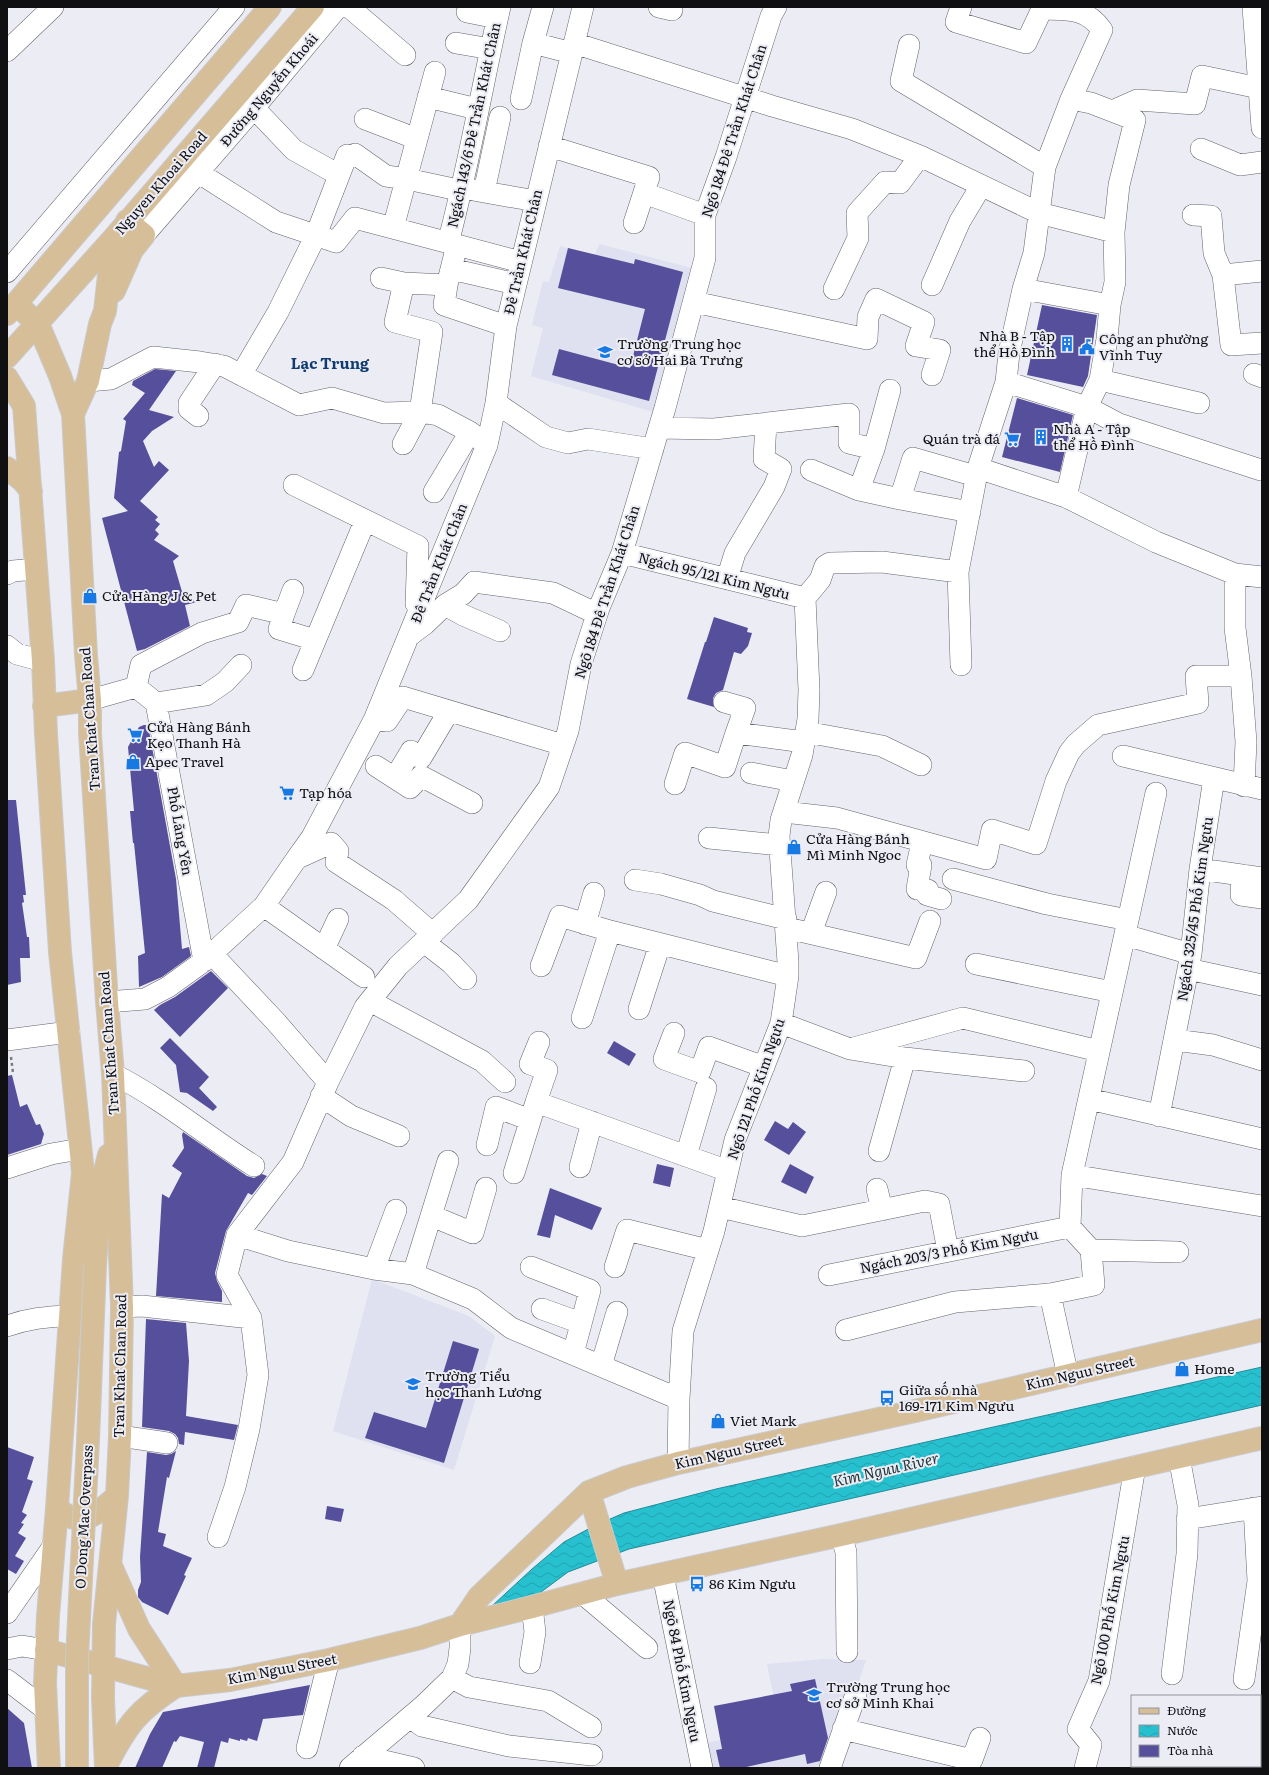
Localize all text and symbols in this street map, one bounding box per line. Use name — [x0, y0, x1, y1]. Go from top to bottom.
street label: Ngách 143/6 Đê Trần Khát Chân — [441, 20, 505, 229]
street label: Đường Nguyễn Khoái — [215, 28, 322, 150]
street label: Ngõ 184 Đê Trần Khát Chân — [696, 41, 771, 220]
street label: Nguyen Khoai Road — [110, 126, 211, 238]
street label: Đê Trần Khát Chân — [498, 187, 546, 316]
place label: Nhà B - Tập thể Hồ Đình — [974, 325, 1055, 361]
place label: Công an phường Vĩnh Tuy — [1099, 328, 1208, 364]
place label: Trường Trung học cơ sở Hai Bà Trưng — [617, 333, 743, 369]
building icon: Nhà B - Tập thể Hồ Đình — [1058, 335, 1076, 353]
public building icon: Công an phường Vĩnh Tuy — [1078, 338, 1096, 356]
school or university icon: Trường Trung học cơ sở Hai Bà Trưng — [596, 343, 614, 361]
district label: Lạc Trung — [291, 351, 370, 374]
place label: Nhà A - Tập thể Hồ Đình — [1053, 418, 1134, 454]
place label: Quán trà đá — [923, 428, 1000, 448]
building icon: Nhà A - Tập thể Hồ Đình — [1032, 428, 1050, 446]
supermarket icon: Quán trà đá — [1003, 430, 1021, 448]
street label: Đê Trần Khát Chân — [405, 500, 471, 626]
street label: Ngõ 184 Đê Trần Khát Chân — [569, 502, 644, 681]
street label: Ngách 95/121 Kim Ngưu — [636, 546, 792, 604]
place label: Cửa Hàng J & Pet — [102, 585, 217, 605]
shop icon: Cửa Hàng J & Pet — [81, 587, 99, 605]
street label: Tran Khat Chan Road — [74, 646, 104, 792]
place label: Cửa Hàng Bánh Kẹo Thanh Hà — [147, 716, 251, 752]
supermarket icon: Cửa Hàng Bánh Kẹo Thanh Hà — [126, 726, 144, 744]
place label: Apec Travel — [145, 751, 224, 771]
shop icon: Apec Travel — [124, 753, 142, 771]
place label: Tạp hóa — [299, 782, 353, 802]
supermarket icon: Tạp hóa — [278, 784, 296, 802]
street label: Phố Lãng Yên — [163, 785, 199, 877]
street label: Ngách 325/45 Phố Kim Ngưu — [1171, 815, 1217, 1003]
place label: Cửa Hàng Bánh Mì Minh Ngoc — [806, 828, 910, 864]
shop icon: Cửa Hàng Bánh Mì Minh Ngoc — [785, 838, 803, 856]
street label: Tran Khat Chan Road — [93, 970, 123, 1116]
street label: Ngõ 121 Phố Kim Ngưu — [721, 1015, 789, 1162]
street label: Ngách 203/3 Phố Kim Ngưu — [858, 1223, 1040, 1277]
street label: Tran Khat Chan Road — [108, 1293, 130, 1438]
street label: Kim Nguu Street — [1023, 1350, 1136, 1394]
place label: Home — [1194, 1358, 1234, 1378]
shop icon: Home — [1173, 1360, 1191, 1378]
place label: Trường Tiểu học Thanh Lương — [425, 1365, 542, 1401]
school or university icon: Trường Tiểu học Thanh Lương — [404, 1375, 422, 1393]
place label: Giữa số nhà 169-171 Kim Ngưu — [899, 1379, 1014, 1415]
bus stop icon: Giữa số nhà 169-171 Kim Ngưu — [878, 1389, 896, 1407]
place label: Viet Mark — [730, 1410, 797, 1430]
shop icon: Viet Mark — [709, 1412, 727, 1430]
street label: Kim Nguu Street — [672, 1429, 785, 1473]
street label: O Dong Mac Overpass — [69, 1445, 97, 1589]
water label: Kim Nguu River — [830, 1445, 941, 1492]
street label: Ngõ 100 Phố Kim Ngưu — [1085, 1533, 1133, 1686]
place label: 86 Kim Ngưu — [709, 1573, 796, 1593]
bus stop icon: 86 Kim Ngưu — [688, 1575, 706, 1593]
street label: Ngõ 84 Phố Kim Ngưu — [659, 1598, 707, 1744]
street label: Kim Nguu Street — [225, 1648, 339, 1688]
place label: Trường Trung học cơ sở Minh Khai — [826, 1676, 950, 1712]
school or university icon: Trường Trung học cơ sở Minh Khai — [805, 1686, 823, 1704]
legend — [1131, 1695, 1261, 1767]
text: Đường — [1167, 1701, 1206, 1719]
text: Nước — [1167, 1721, 1198, 1739]
text: Tòa nhà — [1167, 1741, 1214, 1759]

